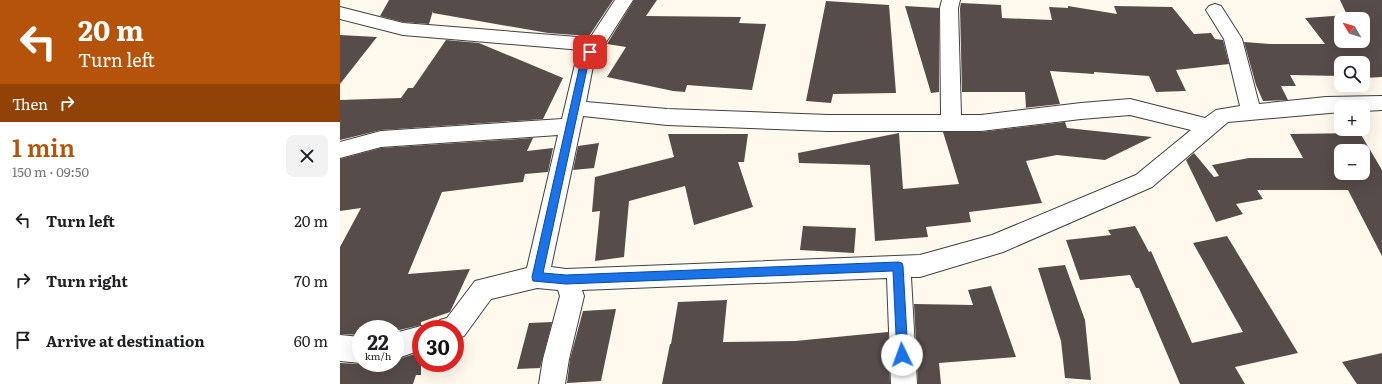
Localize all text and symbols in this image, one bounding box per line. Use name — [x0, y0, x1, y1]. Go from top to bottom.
text: 20 m — [78, 8, 144, 50]
north arrow — [1334, 12, 1370, 48]
map controls — [1334, 12, 1370, 180]
icon: left — [12, 16, 64, 68]
pin — [573, 35, 607, 69]
icon: arrive — [579, 41, 601, 63]
text: Turn left — [78, 46, 155, 73]
button: search — [1334, 56, 1370, 92]
text: Then — [12, 92, 48, 115]
icon: right — [56, 92, 78, 114]
button: + — [1334, 100, 1370, 136]
text: 1 min — [12, 129, 75, 164]
button: close — [286, 135, 328, 177]
button: − — [1334, 144, 1370, 180]
text: 150 m · 09:50 — [12, 162, 89, 181]
icon: left — [12, 209, 34, 231]
text: Turn left — [46, 209, 115, 232]
text: 20 m — [294, 209, 328, 232]
icon: right — [12, 269, 34, 291]
text: Turn right — [46, 269, 128, 292]
text: 70 m — [294, 269, 328, 292]
speed limit sign: 30 — [412, 320, 464, 372]
text: 22 — [367, 326, 389, 356]
icon: arrive — [12, 329, 34, 351]
text: Arrive at destination — [46, 329, 205, 352]
text: 60 m — [294, 329, 328, 352]
position arrow — [881, 334, 923, 376]
text: km/h — [365, 348, 391, 363]

